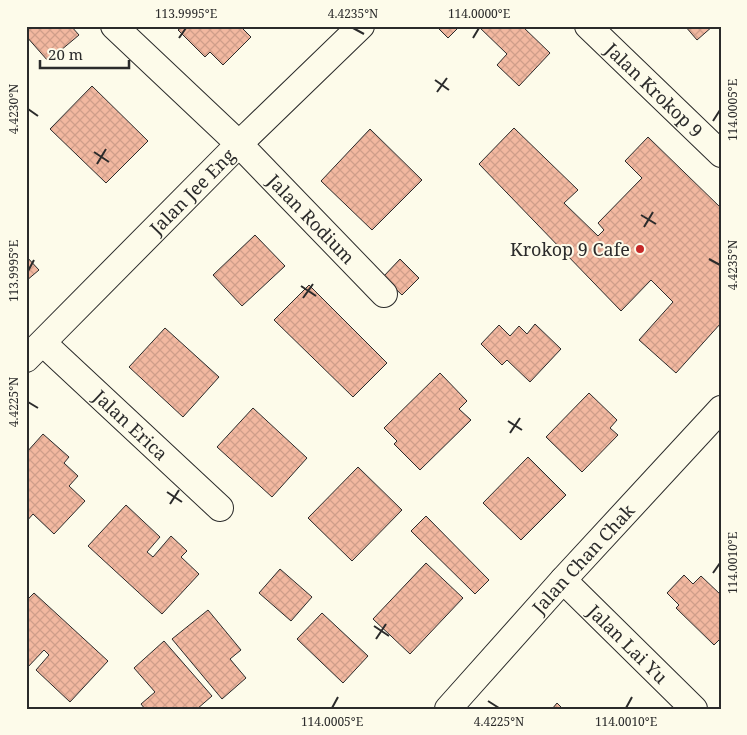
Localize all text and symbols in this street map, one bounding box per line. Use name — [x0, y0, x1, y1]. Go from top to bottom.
text: 113.9995°E — [155, 5, 217, 22]
text: 4.4235°N — [328, 5, 378, 22]
text: 114.0000°E — [448, 5, 510, 22]
street label: Jalan Krokop 9 — [600, 37, 708, 142]
scale bar — [40, 38, 129, 70]
text: 20 m — [48, 44, 83, 64]
text: 114.0005°E — [724, 79, 741, 141]
text: 4.4230°N — [5, 84, 22, 134]
street label: Jalan Jee Eng — [144, 143, 240, 240]
street label: Jalan Rodium — [262, 168, 360, 269]
place label: Krokop 9 Cafe — [510, 237, 630, 261]
text: 113.9995°E — [5, 240, 22, 302]
text: 4.4235°N — [724, 240, 741, 290]
marker: Krokop 9 Cafe — [634, 243, 646, 255]
text: 4.4225°N — [5, 377, 22, 427]
street label: Jalan Erica — [88, 384, 173, 465]
street label: Jalan Chan Chak — [526, 498, 640, 619]
text: 114.0010°E — [724, 532, 741, 594]
street label: Jalan Lai Yu — [582, 598, 673, 689]
text: 114.0005°E — [301, 713, 363, 730]
text: 4.4225°N — [474, 713, 524, 730]
text: 114.0010°E — [595, 713, 657, 730]

